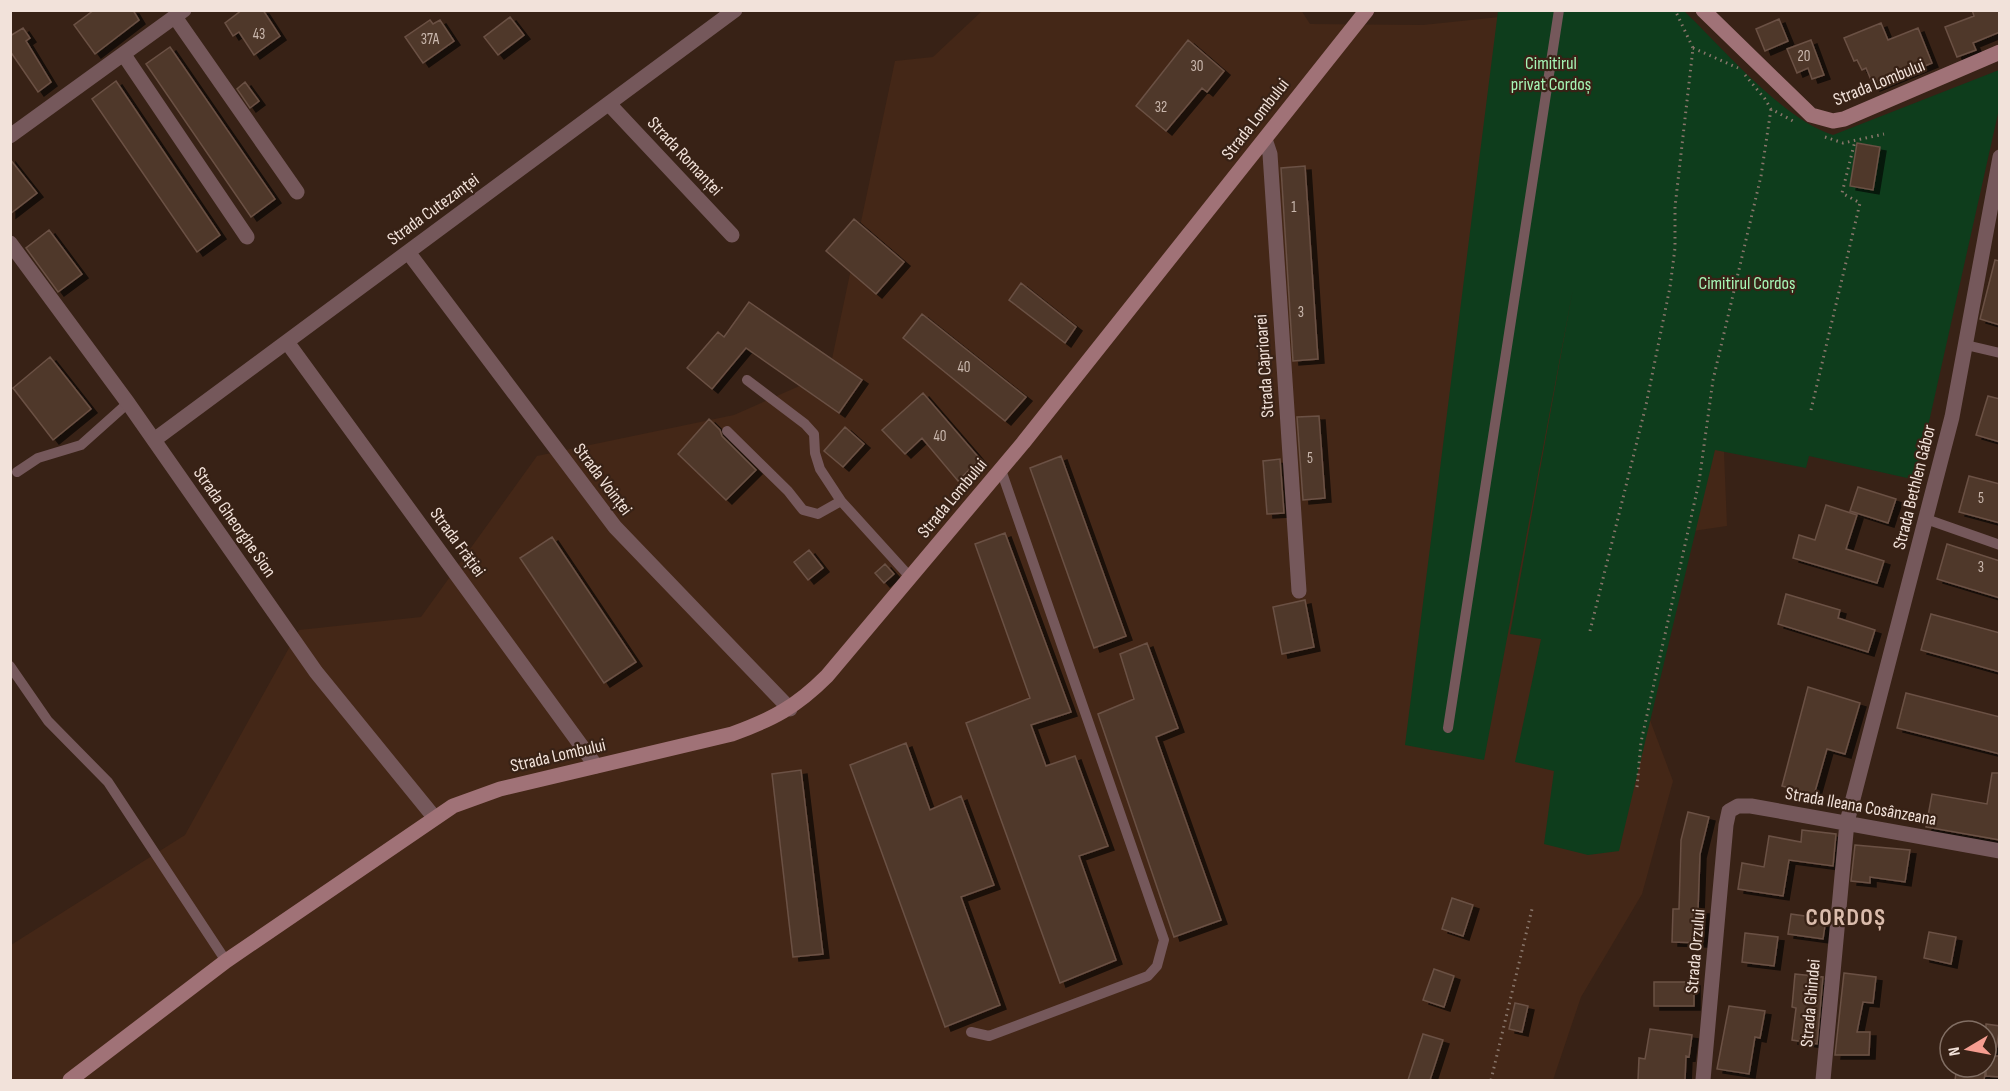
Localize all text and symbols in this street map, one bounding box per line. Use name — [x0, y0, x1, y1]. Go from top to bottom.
house number: 43 — [253, 25, 265, 44]
house number: 37A — [421, 30, 440, 49]
house number: 20 — [1798, 47, 1810, 66]
park label: Cimitirul privat Cordoș — [1511, 53, 1591, 95]
street label: Strada Lombului — [1830, 55, 1928, 110]
house number: 30 — [1191, 57, 1203, 76]
street label: Strada Lombului — [1217, 75, 1294, 164]
house number: 32 — [1155, 98, 1167, 117]
street label: Strada Romanței — [643, 113, 726, 200]
street label: Strada Cutezanței — [383, 169, 483, 250]
house number: 1 — [1291, 198, 1297, 217]
park label: Cimitirul Cordoș — [1698, 273, 1796, 294]
house number: 3 — [1298, 303, 1304, 322]
street label: Strada Căprioarei — [1250, 314, 1279, 418]
house number: 40 — [958, 358, 970, 377]
street label: Strada Bethlen Gábor — [1889, 423, 1940, 552]
house number: 40 — [934, 427, 946, 446]
street label: Strada Voinței — [569, 439, 636, 519]
house number: 5 — [1307, 449, 1313, 468]
street label: Strada Lombului — [913, 454, 992, 542]
street label: Strada Gheorghe Sion — [189, 463, 280, 581]
house number: 5 — [1978, 489, 1984, 508]
street label: Strada Frăției — [425, 504, 490, 581]
house number: 3 — [1978, 558, 1984, 577]
street label: Strada Lombului — [508, 734, 608, 777]
street label: Strada Ileana Cosânzeana — [1784, 783, 1938, 830]
district label: CORDOȘ — [1805, 903, 1887, 932]
street label: Strada Orzului — [1681, 908, 1710, 994]
street label: Strada Ghindei — [1796, 958, 1825, 1048]
north arrow — [1938, 1019, 1998, 1079]
text: N — [1945, 1045, 1965, 1057]

